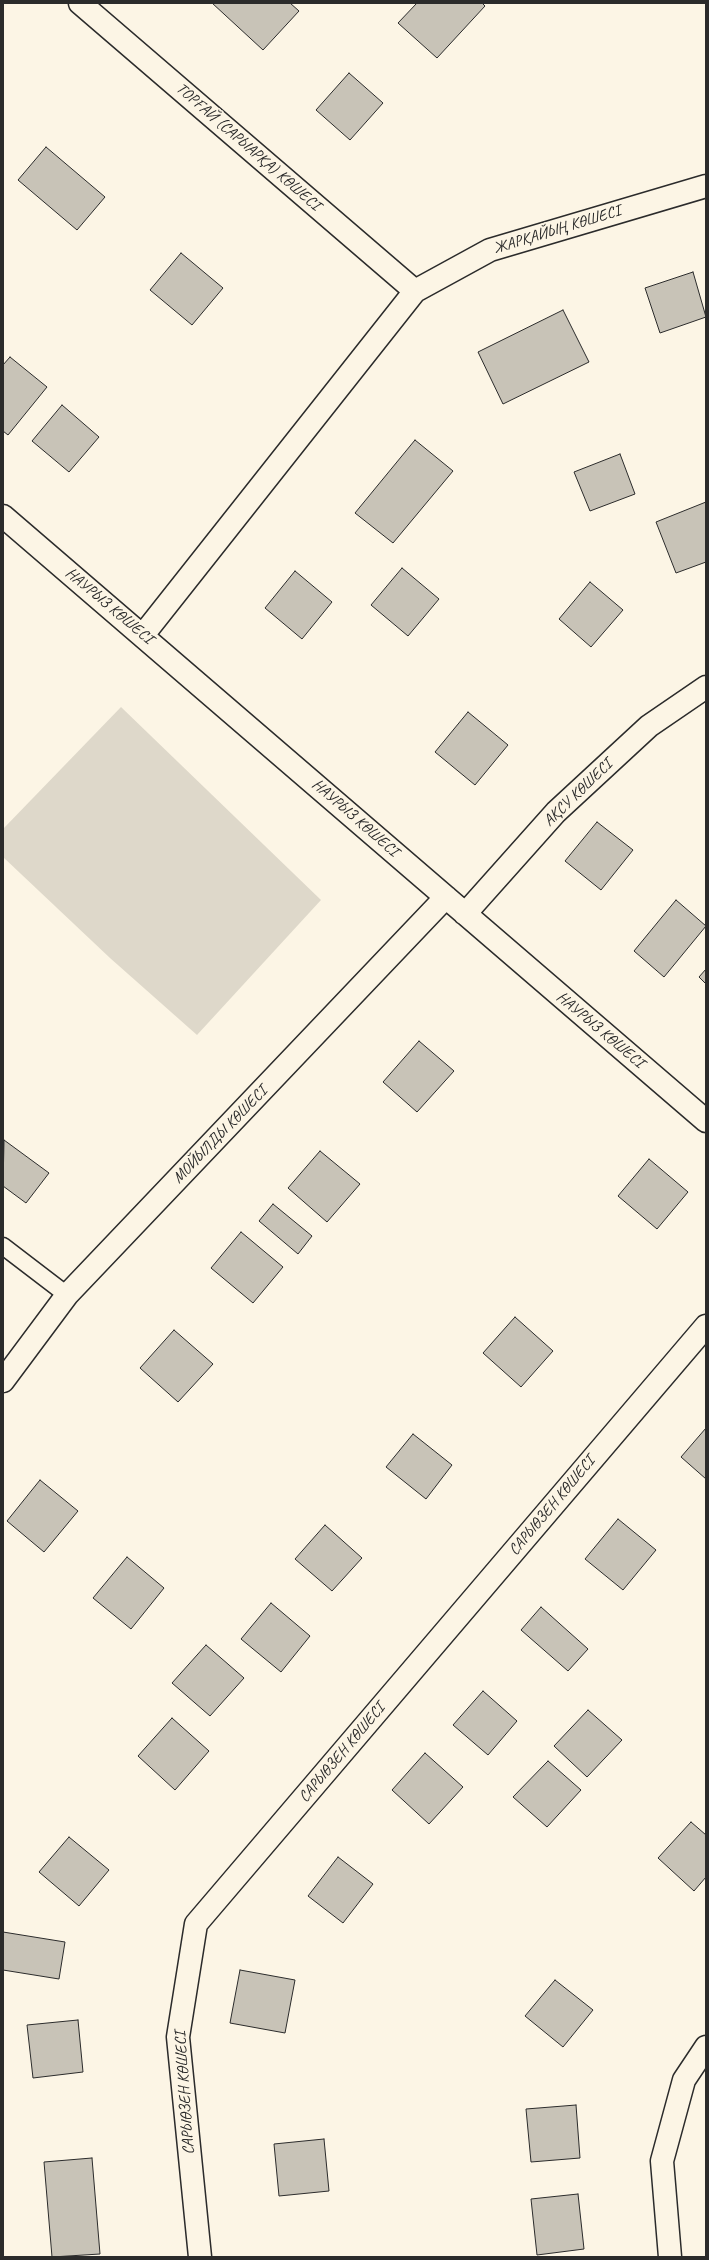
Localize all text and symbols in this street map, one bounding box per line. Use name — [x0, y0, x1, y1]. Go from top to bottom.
street label: ТОРҒАЙ (САРЫАРҚА) КӨШЕСІ — [172, 79, 324, 215]
street label: ЖАРҚАЙЫҢ КӨШЕСІ — [491, 202, 623, 258]
street label: НАУРЫЗ КӨШЕСІ — [61, 564, 157, 648]
street label: АҚСУ КӨШЕСІ — [540, 755, 616, 831]
street label: НАУРЫЗ КӨШЕСІ — [308, 775, 402, 861]
street label: НАУРЫЗ КӨШЕСІ — [552, 988, 648, 1072]
street label: МОЙЫЛДЫ КӨШЕСІ — [169, 1082, 271, 1188]
street label: САРЫӨЗЕН КӨШЕСІ — [505, 1452, 599, 1560]
street label: САРЫӨЗЕН КӨШЕСІ — [295, 1699, 389, 1807]
street label: САРЫӨЗЕН КӨШЕСІ — [171, 2031, 199, 2155]

